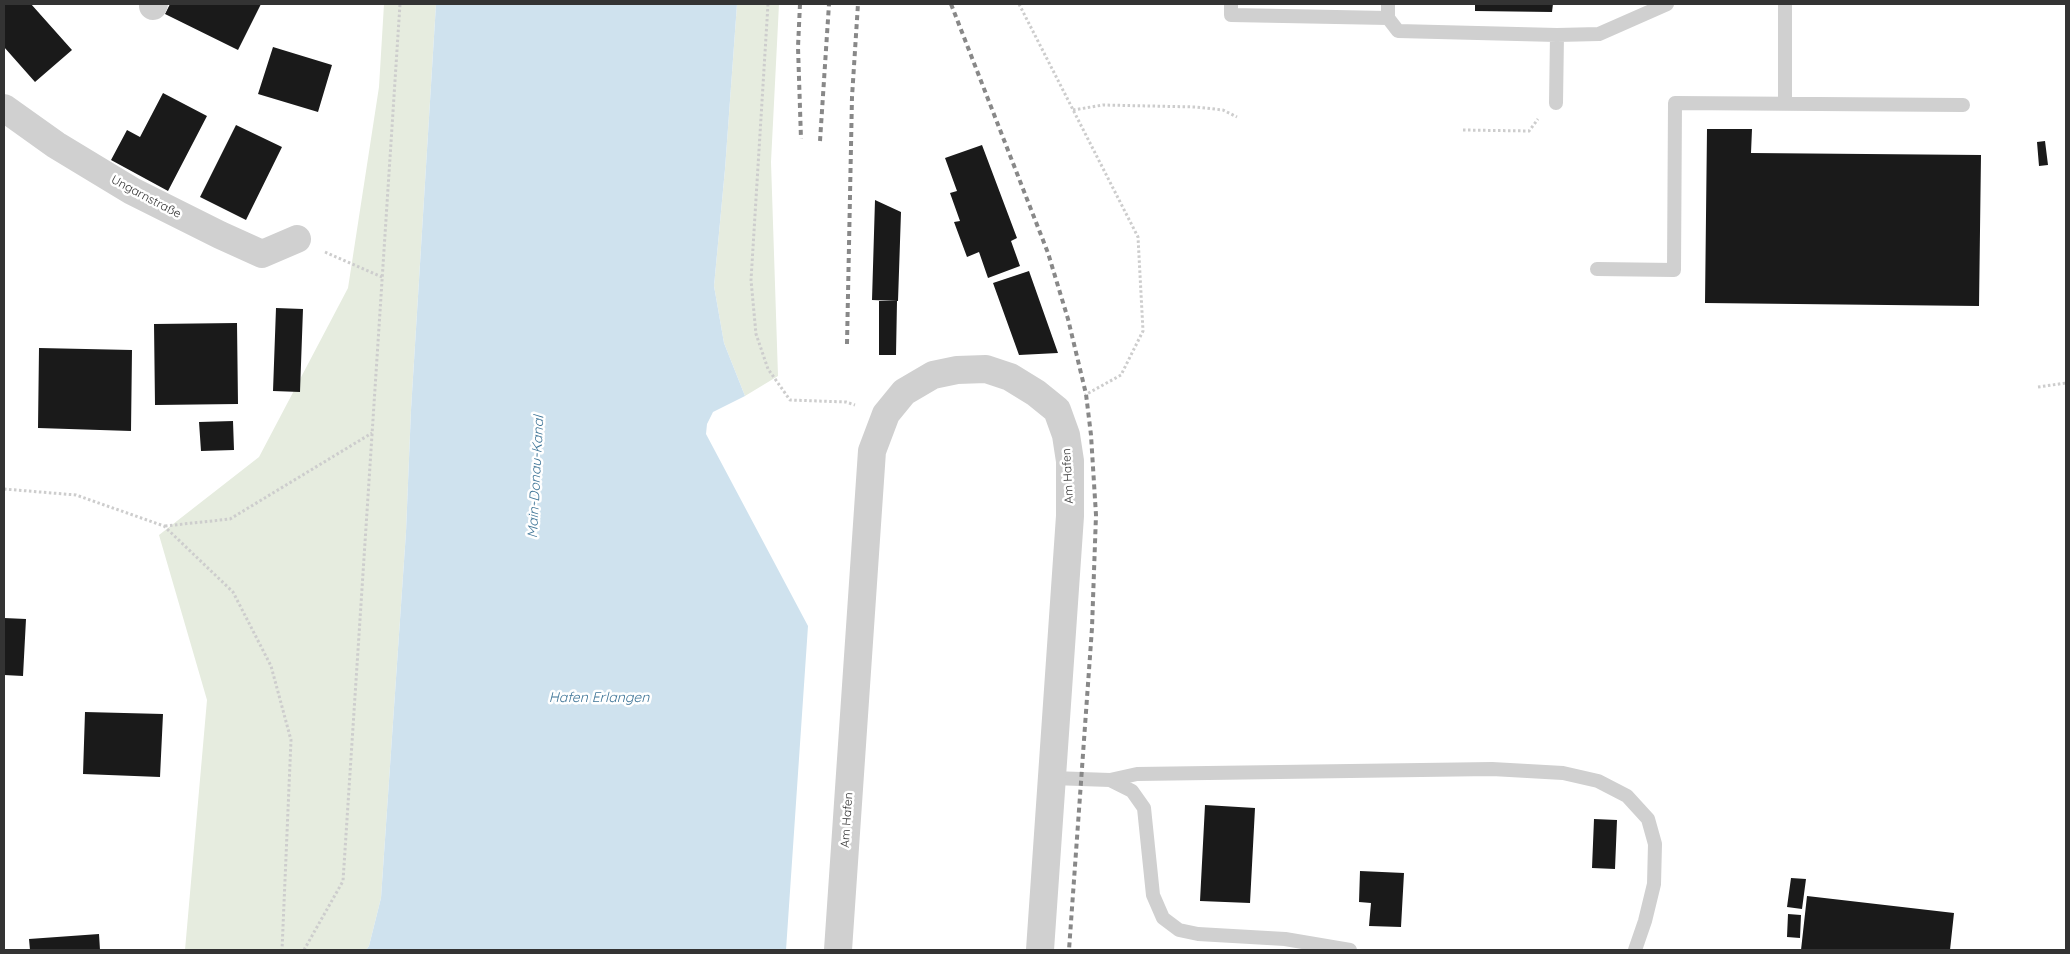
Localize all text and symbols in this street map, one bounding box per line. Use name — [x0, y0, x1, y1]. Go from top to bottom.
street label: Ungarnstraße — [109, 173, 183, 221]
water label: Main-Donau-Kanal — [524, 415, 548, 539]
street label: Am Hafen — [1059, 448, 1077, 504]
water label: Hafen Erlangen — [549, 690, 649, 706]
street label: Am Hafen — [838, 792, 856, 848]

